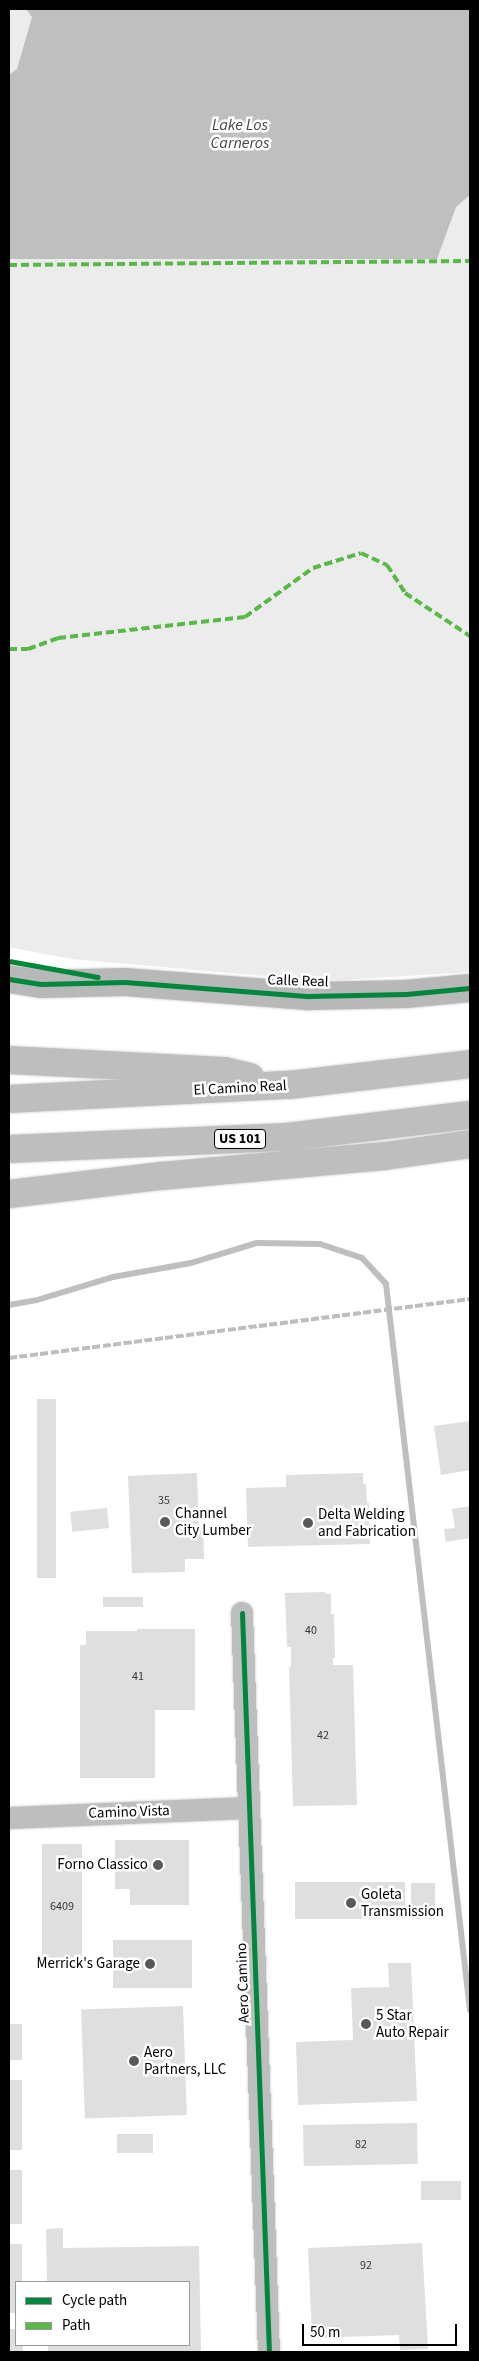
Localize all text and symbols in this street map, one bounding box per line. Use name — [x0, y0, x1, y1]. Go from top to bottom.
water label: Lake Los Carneros — [211, 115, 269, 153]
street label: Calle Real — [267, 971, 329, 991]
street label: El Camino Real — [193, 1077, 287, 1099]
road number: US 101 — [214, 1128, 266, 1150]
house number: 35 — [158, 1494, 170, 1508]
place label: Channel City Lumber — [175, 1504, 251, 1539]
place label: Delta Welding and Fabrication — [318, 1505, 416, 1540]
marker: Channel City Lumber — [159, 1516, 171, 1528]
marker: Delta Welding and Fabrication — [302, 1517, 314, 1529]
house number: 40 — [305, 1624, 317, 1638]
house number: 41 — [132, 1670, 144, 1684]
house number: 42 — [317, 1729, 329, 1743]
street label: Camino Vista — [88, 1802, 170, 1822]
place label: Forno Classico — [57, 1856, 148, 1874]
marker: Forno Classico — [152, 1859, 164, 1871]
place label: Goleta Transmission — [361, 1885, 444, 1920]
marker: Goleta Transmission — [345, 1897, 357, 1909]
house number: 6409 — [50, 1900, 74, 1914]
street label: Aero Camino — [233, 1943, 253, 2023]
place label: Merrick's Garage — [37, 1955, 140, 1973]
marker: Merrick's Garage — [144, 1958, 156, 1970]
place label: 5 Star Auto Repair — [376, 2006, 449, 2041]
marker: 5 Star Auto Repair — [360, 2018, 372, 2030]
place label: Aero Partners, LLC — [144, 2043, 226, 2078]
marker: Aero Partners, LLC — [128, 2055, 140, 2067]
house number: 82 — [355, 2138, 367, 2152]
house number: 92 — [360, 2259, 372, 2273]
legend — [15, 2281, 190, 2346]
text: Cycle path — [62, 2290, 127, 2311]
scale bar — [304, 2314, 459, 2346]
text: Path — [62, 2315, 90, 2336]
text: 50 m — [310, 2322, 340, 2343]

